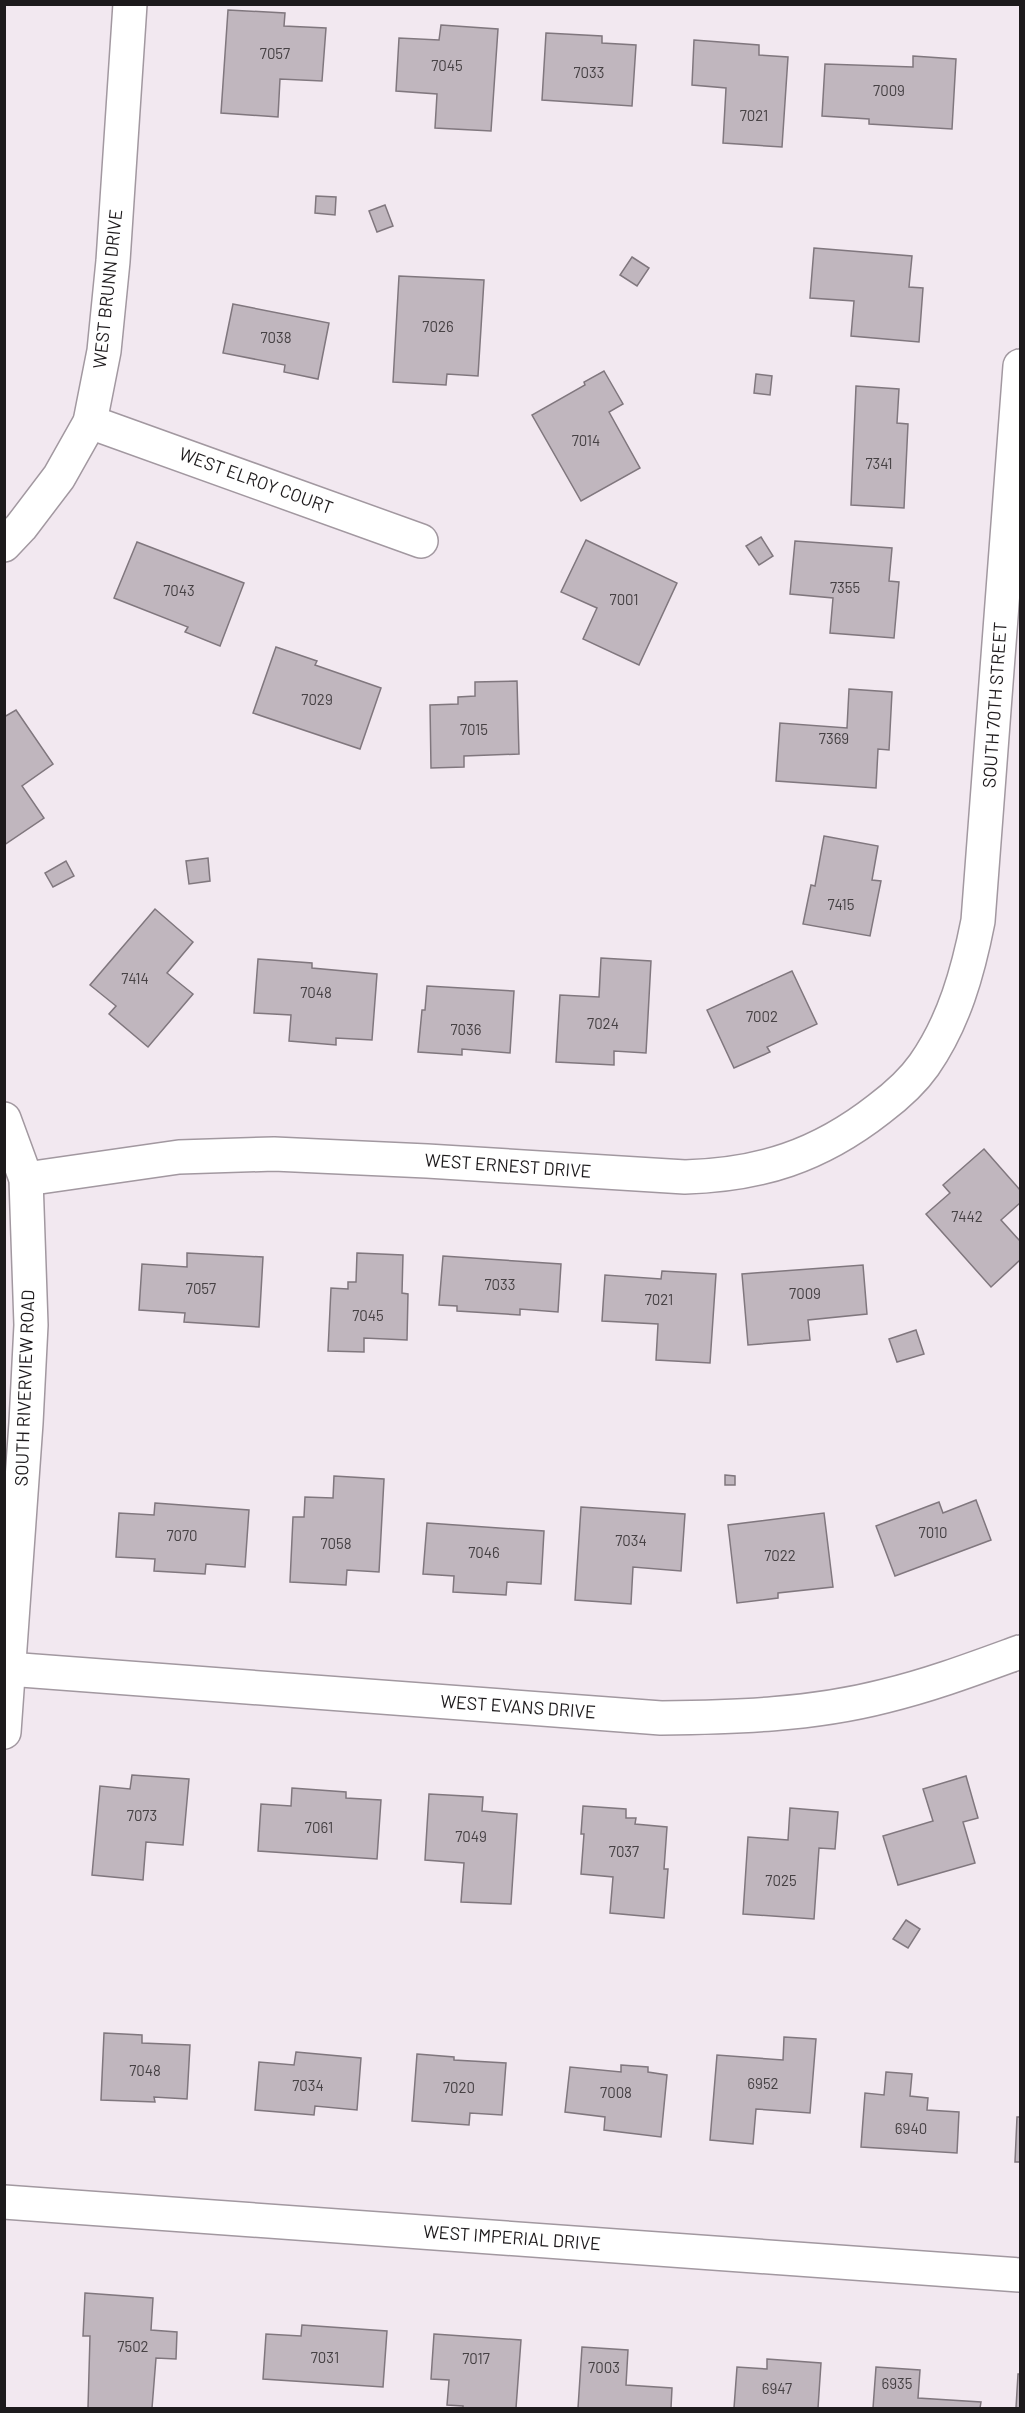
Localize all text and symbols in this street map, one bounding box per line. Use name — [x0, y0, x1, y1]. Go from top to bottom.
house number: 7057 — [260, 44, 290, 62]
house number: 7045 — [431, 56, 463, 74]
house number: 7033 — [573, 63, 605, 81]
house number: 7009 — [873, 81, 905, 99]
house number: 7021 — [740, 106, 768, 124]
street label: WEST BRUNN DRIVE — [88, 208, 126, 370]
house number: 7026 — [422, 317, 454, 335]
house number: 7038 — [260, 328, 292, 346]
house number: 7014 — [572, 431, 600, 449]
street label: WEST ELROY COURT — [176, 442, 336, 518]
house number: 7341 — [866, 454, 892, 472]
house number: 7355 — [830, 578, 860, 596]
house number: 7043 — [163, 581, 195, 599]
house number: 7001 — [610, 590, 638, 608]
street label: SOUTH 70TH STREET — [977, 621, 1011, 789]
house number: 7029 — [301, 690, 333, 708]
house number: 7015 — [460, 720, 488, 738]
house number: 7369 — [819, 729, 849, 747]
house number: 7415 — [828, 895, 854, 913]
house number: 7414 — [121, 969, 149, 987]
house number: 7048 — [300, 983, 332, 1001]
house number: 7002 — [746, 1007, 778, 1025]
house number: 7024 — [587, 1014, 619, 1032]
house number: 7036 — [450, 1020, 482, 1038]
street label: WEST ERNEST DRIVE — [424, 1148, 592, 1182]
house number: 7442 — [951, 1207, 983, 1225]
house number: 7033 — [484, 1275, 516, 1293]
house number: 7057 — [186, 1279, 216, 1297]
house number: 7009 — [789, 1284, 821, 1302]
street label: SOUTH RIVERVIEW ROAD — [10, 1289, 38, 1487]
house number: 7021 — [645, 1290, 673, 1308]
house number: 7045 — [352, 1306, 384, 1324]
house number: 7010 — [919, 1523, 947, 1541]
house number: 7070 — [166, 1526, 198, 1544]
house number: 7034 — [615, 1531, 647, 1549]
house number: 7058 — [320, 1534, 352, 1552]
house number: 7046 — [468, 1543, 500, 1561]
house number: 7022 — [764, 1546, 796, 1564]
street label: WEST EVANS DRIVE — [440, 1690, 597, 1722]
house number: 7073 — [127, 1806, 157, 1824]
house number: 7061 — [305, 1818, 333, 1836]
house number: 7049 — [455, 1827, 487, 1845]
house number: 7037 — [609, 1842, 639, 1860]
house number: 7025 — [765, 1871, 797, 1889]
house number: 7048 — [129, 2061, 161, 2079]
house number: 6952 — [747, 2074, 779, 2092]
house number: 7034 — [292, 2076, 324, 2094]
house number: 7020 — [443, 2078, 475, 2096]
house number: 7008 — [600, 2083, 632, 2101]
house number: 6940 — [895, 2119, 927, 2137]
street label: WEST IMPERIAL DRIVE — [423, 2220, 602, 2254]
house number: 7502 — [117, 2337, 149, 2355]
house number: 7031 — [311, 2348, 339, 2366]
house number: 7017 — [462, 2349, 490, 2367]
house number: 7003 — [588, 2358, 620, 2376]
house number: 6935 — [882, 2374, 912, 2392]
house number: 6947 — [762, 2379, 792, 2397]

